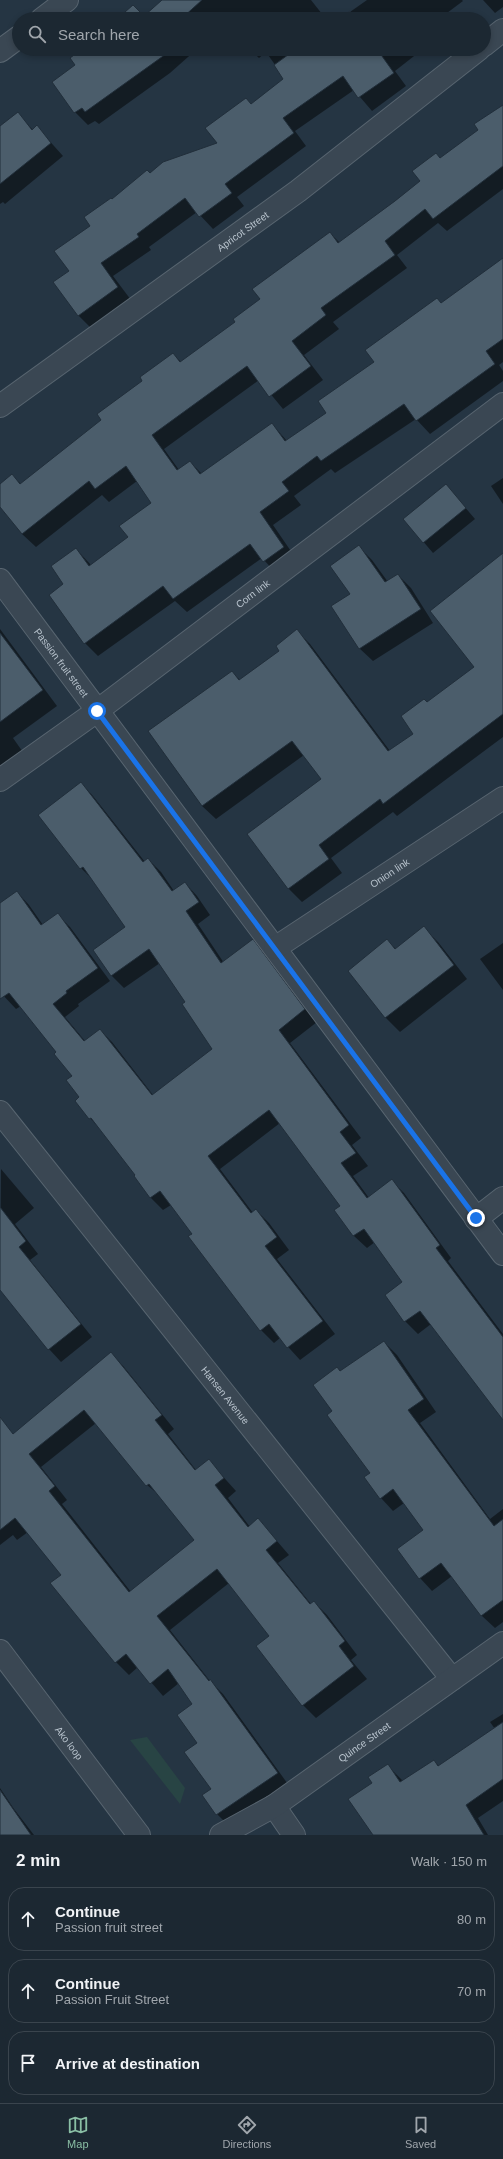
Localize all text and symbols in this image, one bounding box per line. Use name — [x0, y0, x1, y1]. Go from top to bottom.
search box — [12, 12, 491, 56]
icon: search — [26, 23, 48, 45]
text: Search here — [58, 26, 140, 43]
street label: Apricot Street — [215, 209, 271, 254]
street label: Corn link — [234, 577, 273, 610]
street label: Passion fruit street — [32, 626, 91, 700]
route start — [88, 702, 106, 720]
street label: Onion link — [368, 856, 412, 890]
route end — [467, 1209, 485, 1227]
street label: Hansen Avenue — [199, 1364, 252, 1427]
street label: Quince Street — [336, 1720, 393, 1765]
street label: Ako loop — [53, 1724, 85, 1762]
text: 2 min — [16, 1851, 60, 1870]
text: Walk · 150 m — [411, 1854, 487, 1869]
text: Continue — [55, 1903, 120, 1920]
icon: ahead — [17, 1908, 39, 1930]
text: 80 m — [457, 1912, 486, 1927]
text: Passion fruit street — [55, 1920, 163, 1935]
text: Continue — [55, 1975, 120, 1992]
icon: ahead — [17, 1980, 39, 2002]
text: 70 m — [457, 1984, 486, 1999]
text: Passion Fruit Street — [55, 1992, 169, 2007]
icon: arrive — [17, 2052, 39, 2074]
text: Arrive at destination — [55, 2055, 200, 2072]
tab: Map — [67, 2114, 89, 2150]
tab: Directions — [222, 2114, 271, 2150]
tab: Saved — [405, 2114, 436, 2150]

